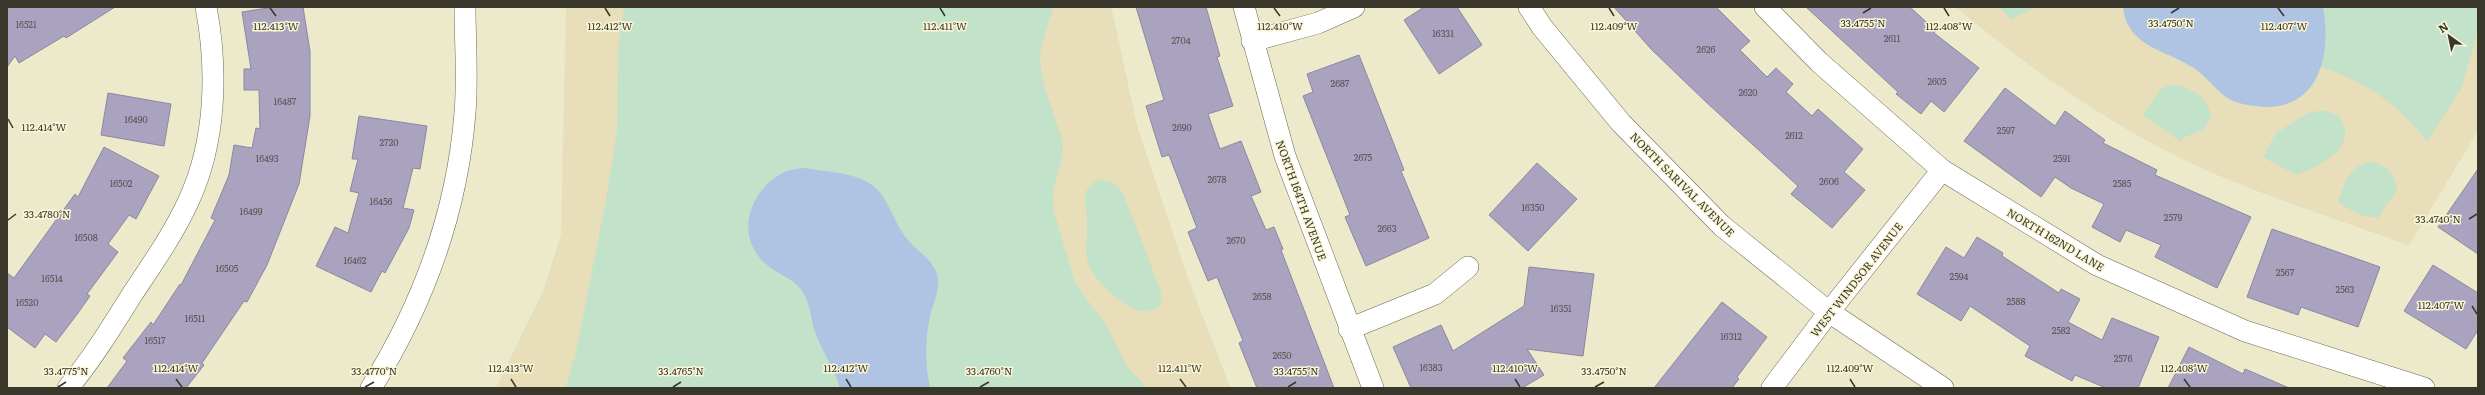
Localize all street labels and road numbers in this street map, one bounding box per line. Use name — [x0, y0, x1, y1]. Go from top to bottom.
street label: NORTH SARIVAL AVENUE — [1627, 128, 1739, 240]
street label: NORTH 164TH AVENUE — [1273, 138, 1331, 262]
street label: NORTH 162ND LANE — [2004, 204, 2108, 274]
street label: WEST WINDSOR AVENUE — [1806, 218, 1906, 340]

